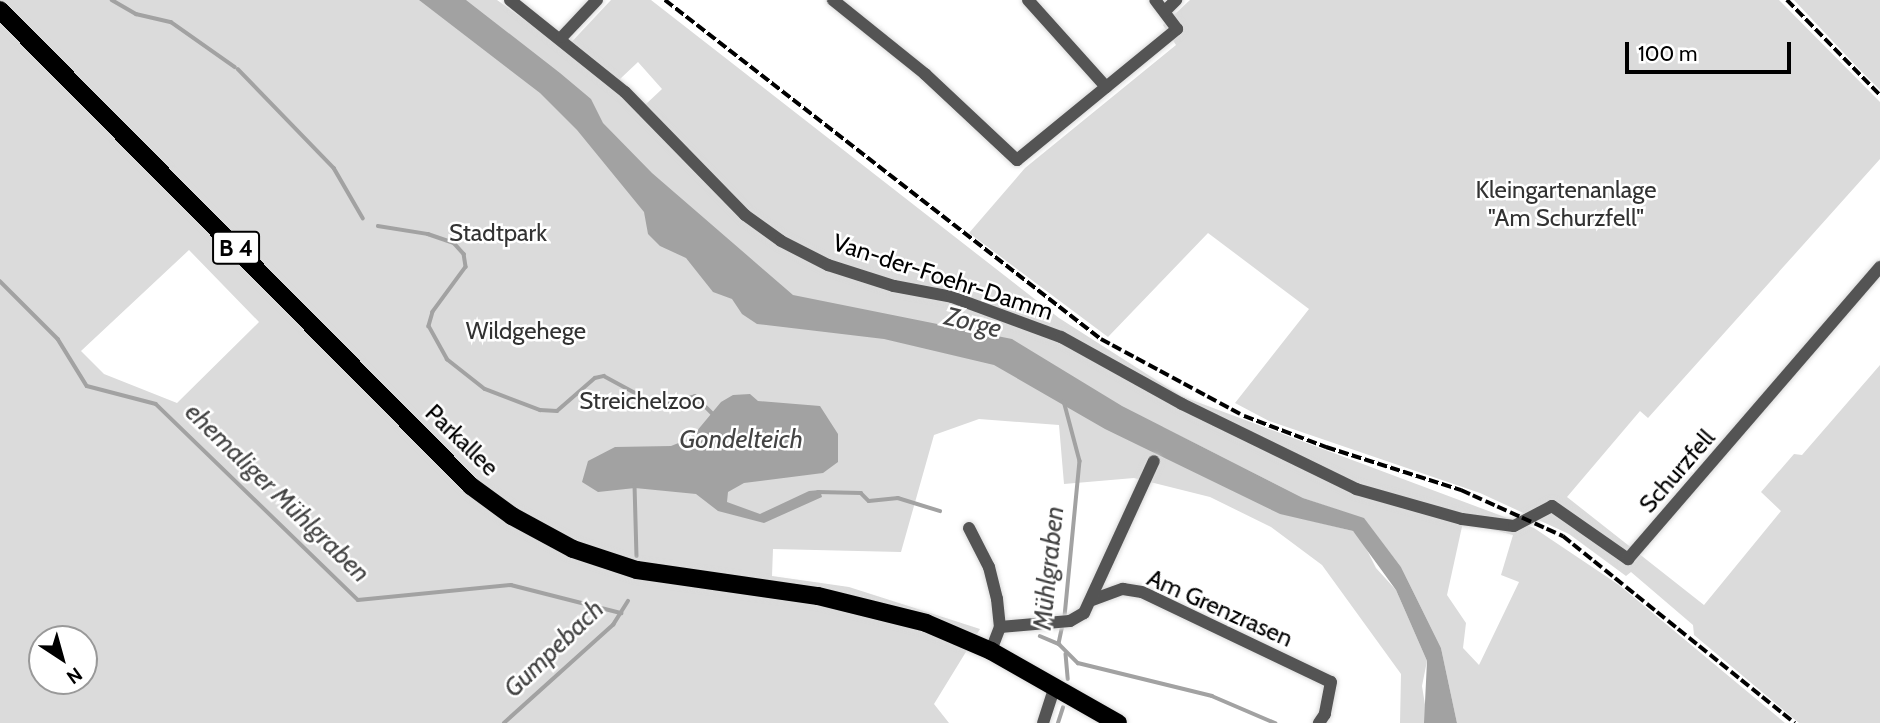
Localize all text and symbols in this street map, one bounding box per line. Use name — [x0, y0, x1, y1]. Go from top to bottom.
scale bar — [1628, 28, 1794, 72]
text: 100 m — [1638, 41, 1697, 66]
park label: Kleingartenanlage "Am Schurzfell" — [1475, 176, 1657, 232]
park label: Stadtpark — [449, 219, 547, 247]
street label: Van-der-Foehr-Damm — [829, 228, 1057, 326]
road number: B 4 — [212, 229, 260, 268]
water label: Zorge — [941, 301, 1005, 345]
park label: Wildgehege — [466, 317, 586, 345]
park label: Streichelzoo — [579, 387, 705, 415]
water label: ehemaliger Mühlgraben — [178, 397, 376, 589]
street label: Parkallee — [419, 398, 505, 482]
water label: Gondelteich — [679, 424, 803, 456]
street label: Schurzfell — [1633, 424, 1721, 518]
water label: Mühlgraben — [1027, 505, 1071, 631]
street label: Am Grenzrasen — [1143, 563, 1297, 653]
water label: Gumpebach — [498, 594, 610, 704]
north arrow — [28, 625, 98, 695]
text: N — [62, 663, 87, 689]

